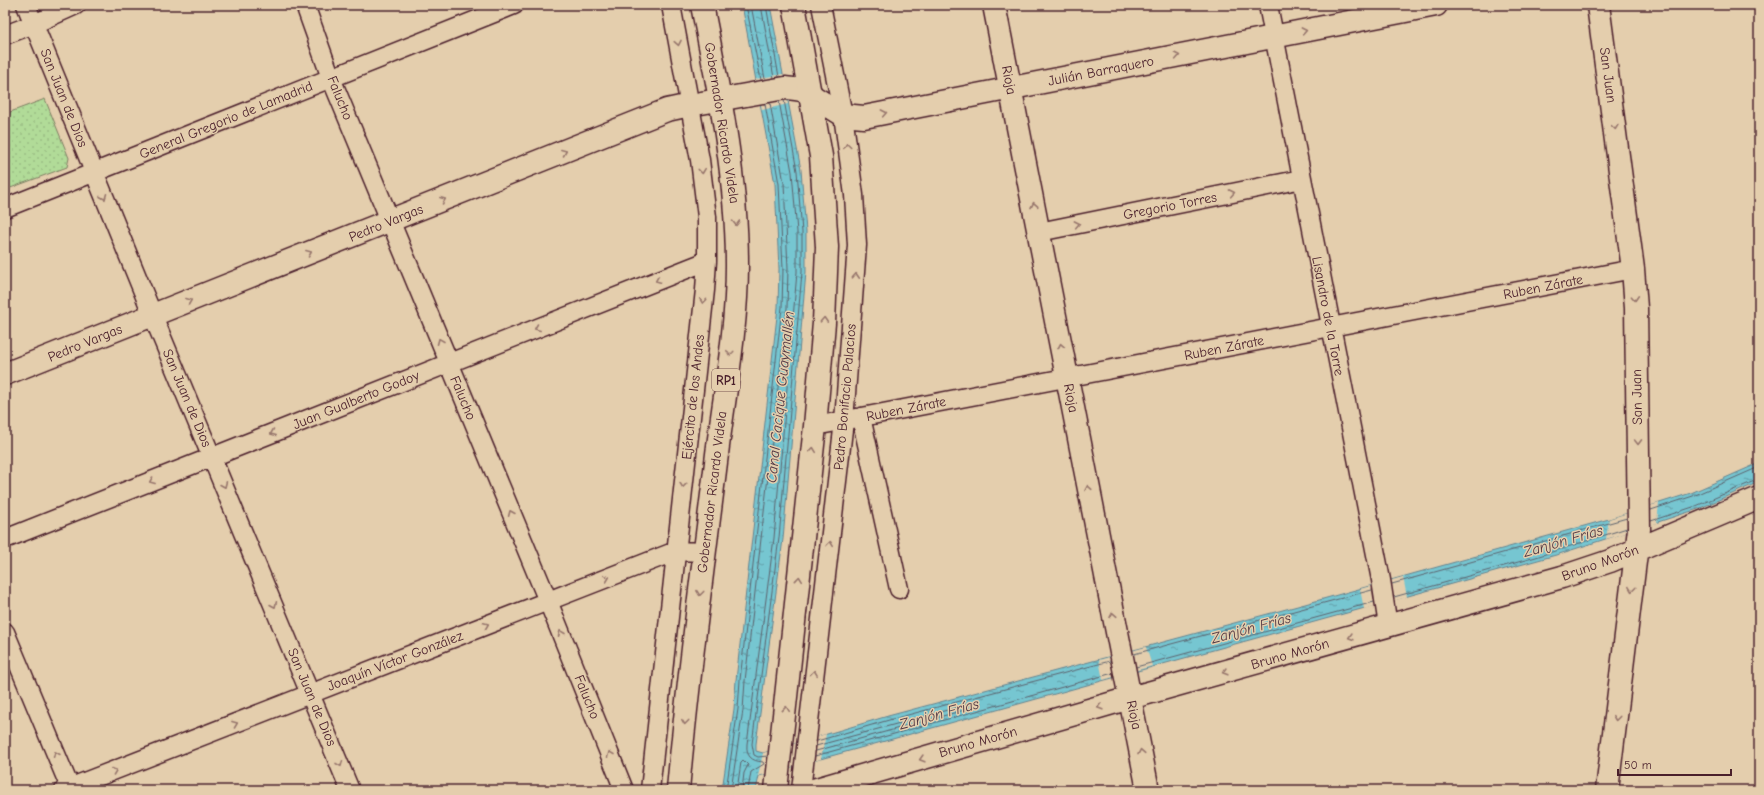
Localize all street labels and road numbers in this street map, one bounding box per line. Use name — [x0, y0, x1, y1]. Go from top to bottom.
street label: Gobernador Ricardo Videla — [701, 41, 743, 205]
street label: San Juan de Dios — [36, 46, 92, 150]
street label: San Juan — [1596, 46, 1620, 104]
street label: Julián Barraquero — [1047, 52, 1155, 90]
street label: Rioja — [998, 64, 1020, 96]
street label: Falucho — [323, 73, 357, 123]
street label: General Gregorio de Lamadrid — [137, 77, 315, 163]
street label: Gregorio Torres — [1122, 189, 1218, 223]
street label: Pedro Vargas — [346, 200, 426, 246]
street label: Lisandro de la Torre — [1308, 255, 1348, 377]
street label: Ruben Zárate — [1502, 271, 1584, 303]
street label: Pedro Vargas — [45, 320, 125, 366]
street label: Pedro Bonifacio Palacios — [830, 323, 860, 471]
street label: Ruben Zárate — [1183, 332, 1265, 364]
street label: Ejército de los Andes — [678, 333, 708, 460]
street label: San Juan de Dios — [159, 346, 215, 450]
street label: Juan Gualberto Godoy — [290, 367, 422, 433]
road number: RP1 — [712, 369, 740, 391]
street label: San Juan — [1628, 369, 1646, 425]
street label: Falucho — [446, 373, 480, 423]
street label: Rioja — [1060, 382, 1082, 414]
street label: Ruben Zárate — [865, 393, 947, 425]
street label: Gobernador Ricardo Videla — [694, 410, 730, 574]
street label: Bruno Morón — [1559, 541, 1641, 585]
street label: Joaquín Víctor González — [325, 627, 465, 695]
street label: Bruno Morón — [1249, 635, 1331, 673]
street label: San Juan de Dios — [284, 645, 340, 749]
street label: Falucho — [570, 672, 604, 722]
street label: Rioja — [1123, 699, 1145, 731]
street label: Bruno Morón — [937, 723, 1019, 761]

